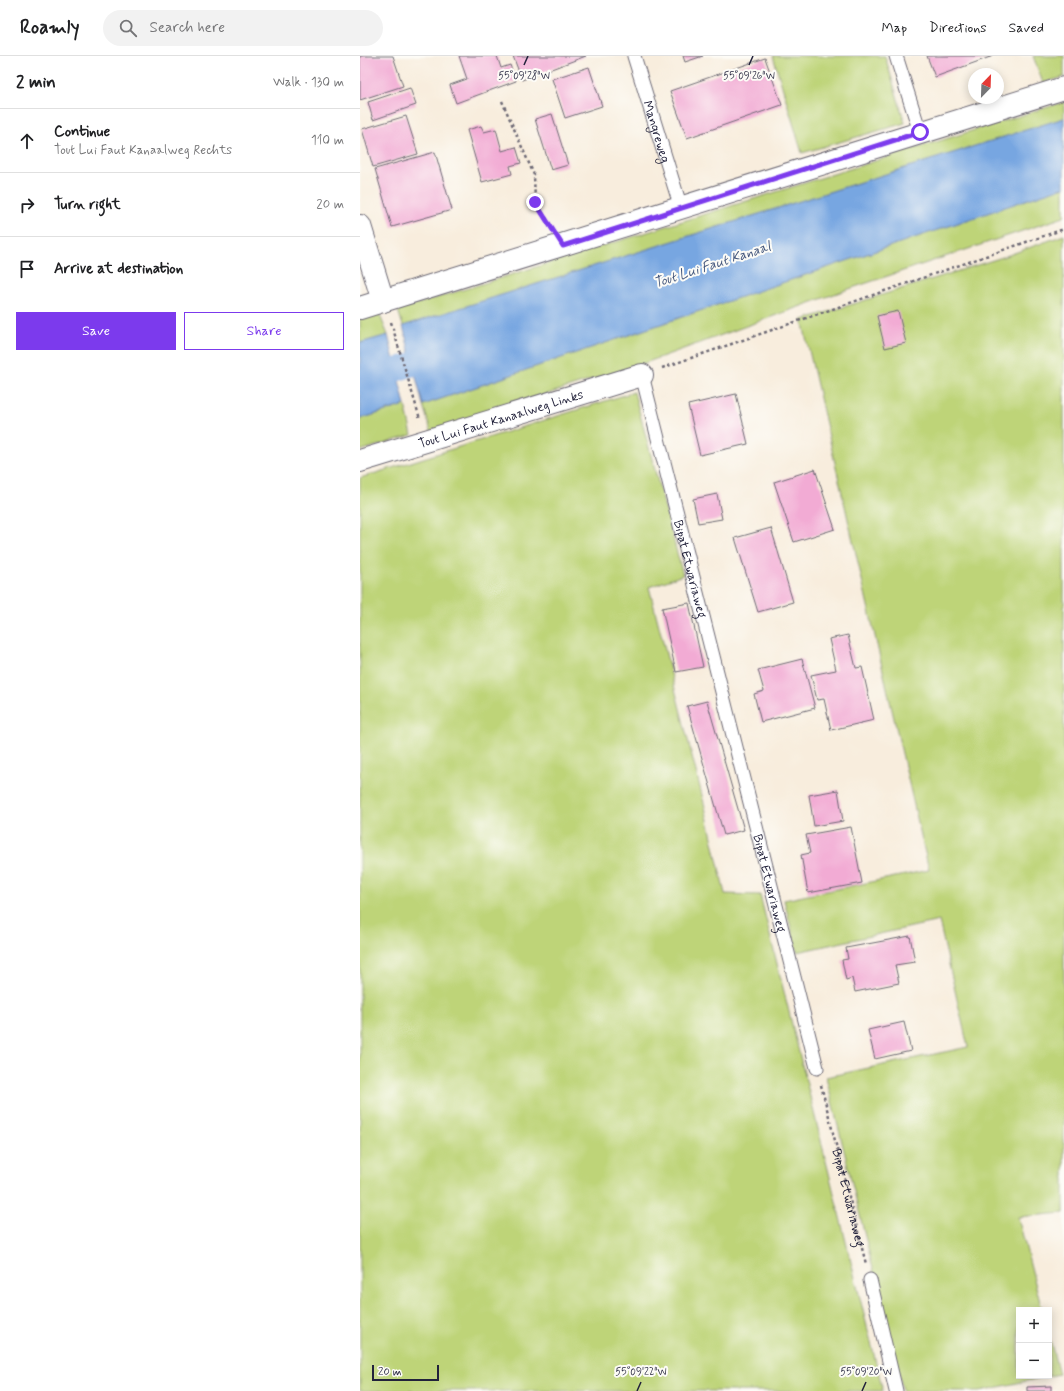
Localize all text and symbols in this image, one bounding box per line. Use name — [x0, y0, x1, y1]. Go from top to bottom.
search box — [103, 10, 383, 46]
text: Roamly — [20, 15, 79, 40]
icon: search — [117, 17, 139, 39]
text: Search here — [149, 18, 225, 38]
text: Map — [881, 19, 907, 37]
text: Directions — [929, 19, 987, 37]
text: Saved — [1009, 19, 1044, 37]
north arrow — [968, 68, 1004, 104]
text: 55°09'28"W — [498, 69, 550, 83]
text: 55°09'26"W — [723, 69, 775, 83]
text: 2 min — [16, 71, 56, 93]
text: Walk · 130 m — [273, 74, 344, 91]
street label: Mangreweg — [638, 99, 674, 166]
text: Continue — [54, 122, 110, 142]
route start — [911, 123, 929, 141]
icon: ahead — [16, 130, 38, 152]
text: 110 m — [311, 132, 344, 149]
text: Tout Lui Faut Kanaalweg Rechts — [54, 142, 232, 159]
route end — [526, 193, 544, 211]
icon: right — [16, 194, 38, 216]
text: Turn right — [54, 195, 121, 215]
text: 20 m — [316, 196, 344, 213]
water label: Tout Lui Faut Kanaal — [652, 237, 775, 292]
icon: arrive — [16, 258, 38, 280]
text: Arrive at destination — [54, 259, 183, 279]
button: Save — [16, 312, 176, 350]
button: Share — [184, 312, 344, 350]
street label: Tout Lui Faut Kanaalweg Links — [416, 386, 586, 453]
street label: Bipat Etwariaweg — [669, 518, 710, 621]
street label: Bipat Etwariaweg — [748, 833, 789, 935]
street label: Bipat Etwariaweg — [827, 1147, 868, 1249]
map controls — [1016, 1307, 1052, 1379]
button: + — [1016, 1307, 1052, 1343]
button: − — [1016, 1343, 1052, 1379]
scale bar — [372, 1363, 439, 1382]
text: 20 m — [378, 1365, 401, 1379]
text: 55°09'22"W — [615, 1365, 667, 1379]
text: 55°09'20"W — [840, 1365, 892, 1379]

